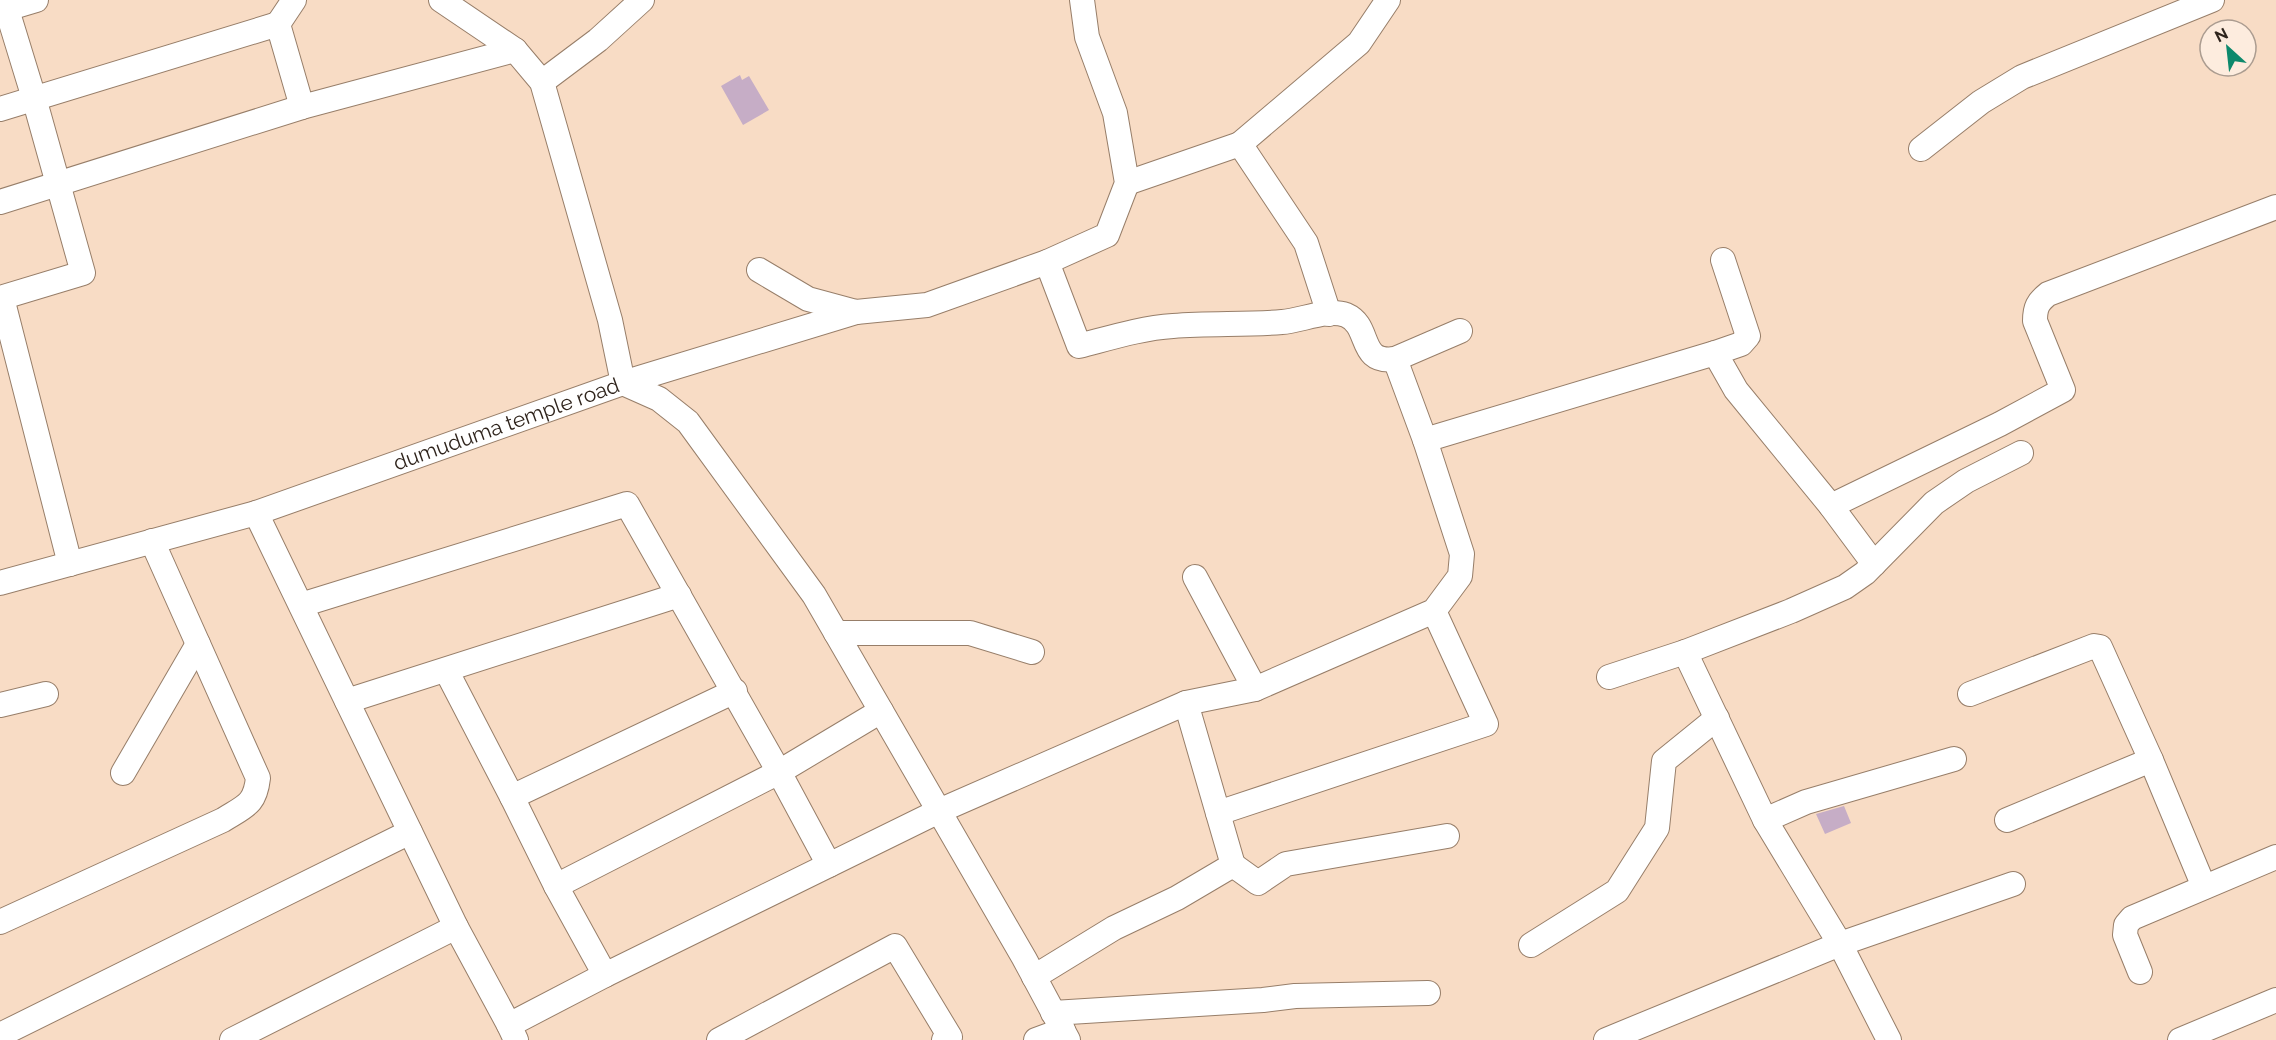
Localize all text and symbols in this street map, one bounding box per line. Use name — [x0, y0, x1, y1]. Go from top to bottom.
north arrow — [2198, 18, 2258, 78]
text: N — [2212, 24, 2231, 46]
street label: dumuduma temple road — [390, 372, 623, 475]

